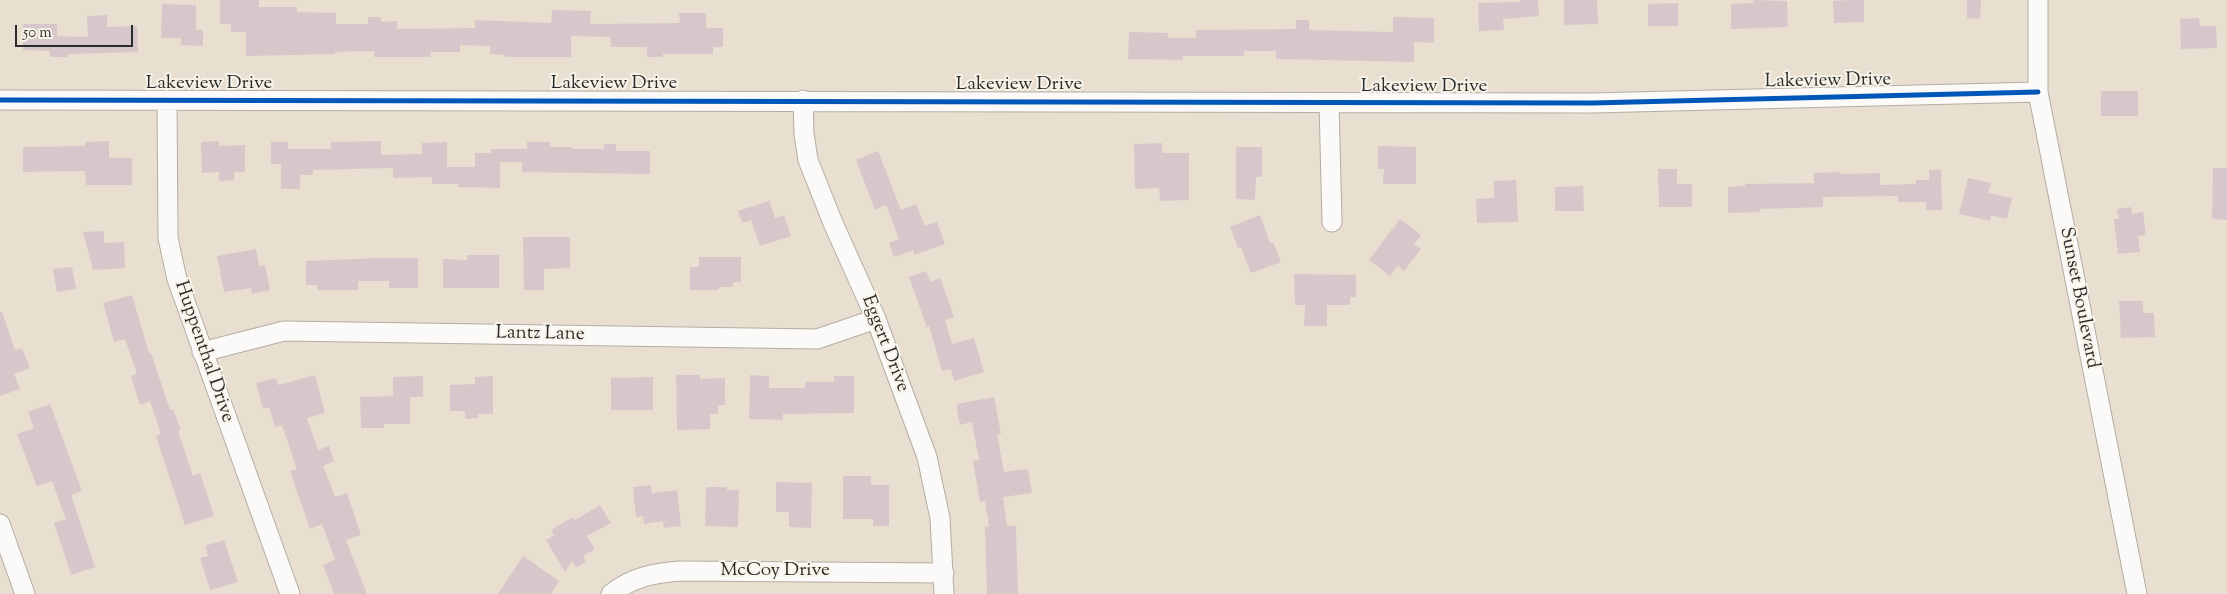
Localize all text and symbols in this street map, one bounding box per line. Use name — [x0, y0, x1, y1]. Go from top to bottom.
scale bar — [18, 15, 135, 47]
text: 50 m — [23, 23, 52, 44]
street label: Lakeview Drive — [1765, 69, 1891, 95]
street label: Lakeview Drive — [146, 74, 272, 96]
street label: Lakeview Drive — [551, 74, 677, 96]
street label: Lakeview Drive — [956, 75, 1082, 97]
street label: Lakeview Drive — [1361, 77, 1487, 99]
street label: Sunset Boulevard — [2053, 225, 2103, 371]
street label: Huppenthal Drive — [168, 278, 238, 426]
street label: Eggert Drive — [855, 292, 913, 396]
street label: Lantz Lane — [495, 323, 585, 347]
street label: McCoy Drive — [720, 561, 830, 583]

